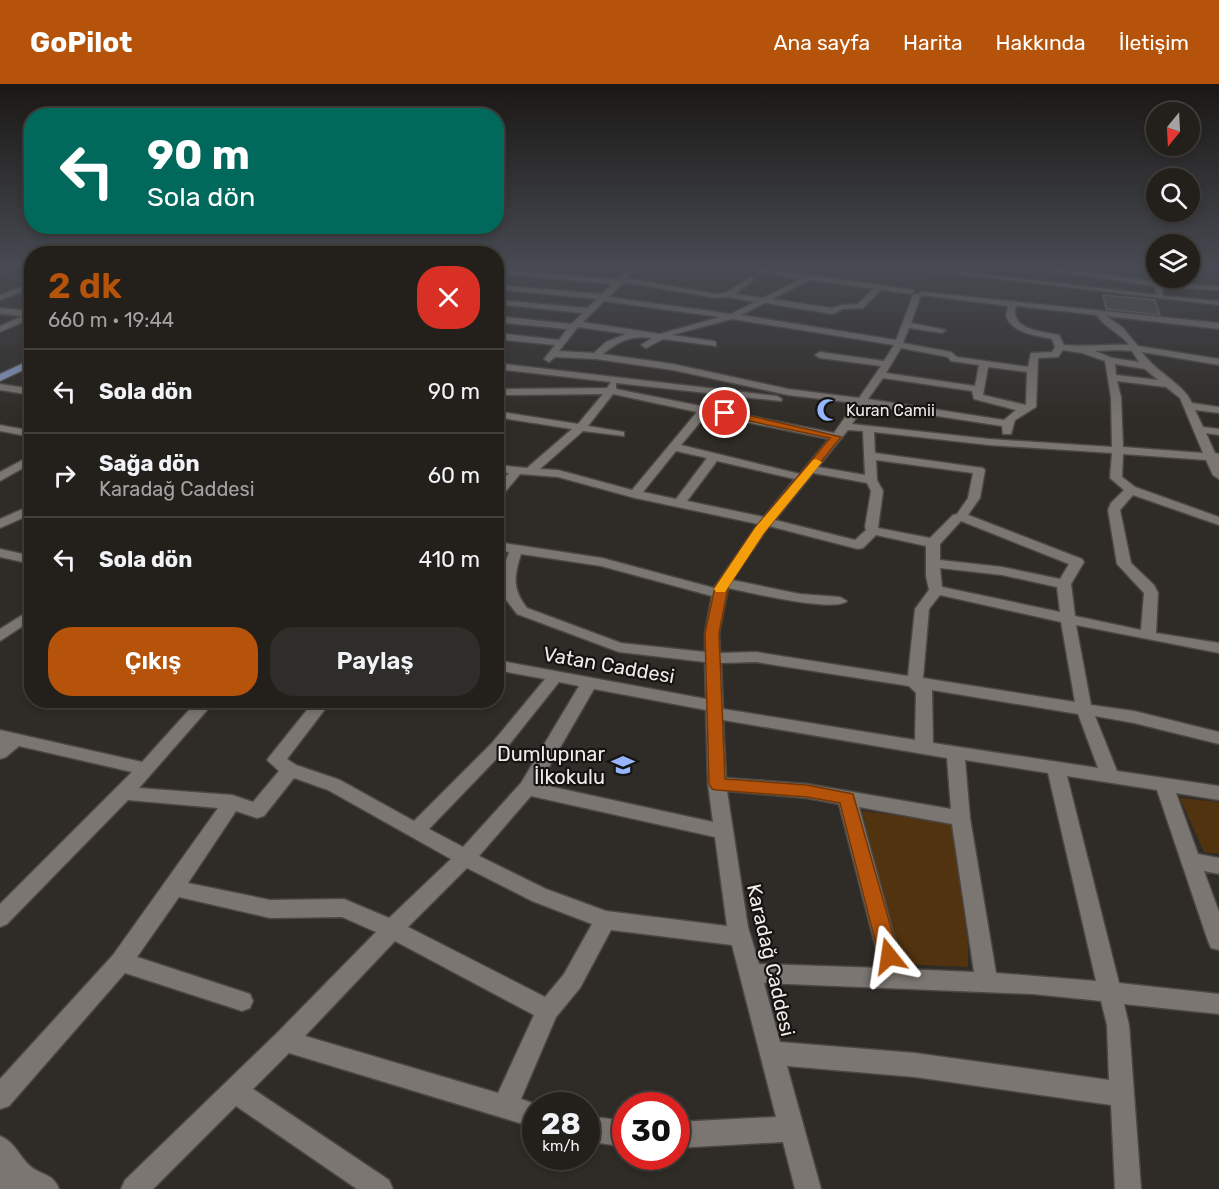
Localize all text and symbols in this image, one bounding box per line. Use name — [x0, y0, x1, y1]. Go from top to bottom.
text: GoPilot — [30, 26, 132, 59]
text: Ana sayfa — [773, 30, 870, 55]
text: Harita — [903, 30, 963, 55]
text: Hakkında — [996, 30, 1086, 55]
text: İletişim — [1119, 30, 1189, 55]
north arrow — [1146, 102, 1200, 156]
map controls — [1146, 102, 1200, 288]
text: 90 m — [147, 130, 250, 180]
icon: left — [48, 132, 126, 210]
button: search — [1146, 168, 1200, 222]
text: Sola dön — [147, 181, 255, 213]
button: layers — [1146, 234, 1200, 288]
text: 2 dk — [48, 264, 122, 307]
button: close — [417, 266, 480, 329]
text: 660 m · 19:44 — [48, 308, 174, 332]
icon: left — [48, 375, 81, 408]
text: Sola dön — [99, 378, 192, 405]
text: 90 m — [428, 378, 480, 405]
pin — [699, 387, 750, 438]
icon: arrive — [708, 396, 741, 429]
mosque icon: Kuran Camii — [815, 397, 841, 423]
place label: Kuran Camii — [846, 401, 935, 420]
text: Sağa dön — [99, 450, 200, 477]
icon: right — [48, 459, 81, 492]
text: 60 m — [428, 462, 480, 489]
text: Karadağ Caddesi — [99, 477, 255, 501]
icon: left — [48, 543, 81, 576]
text: Sola dön — [99, 546, 192, 573]
text: 410 m — [418, 546, 480, 573]
button: Çıkış — [48, 627, 258, 696]
button: Paylaş — [270, 627, 480, 696]
street label: Vatan Caddesi — [541, 642, 677, 688]
place label: Dumlupınar İlkokulu — [497, 742, 605, 789]
school or university icon: Dumlupınar İlkokulu — [610, 752, 636, 778]
street label: Karadağ Caddesi — [742, 882, 800, 1038]
position arrow — [857, 924, 921, 988]
speed limit sign: 30 — [612, 1092, 690, 1170]
text: 28 — [541, 1106, 581, 1142]
text: km/h — [542, 1137, 580, 1155]

